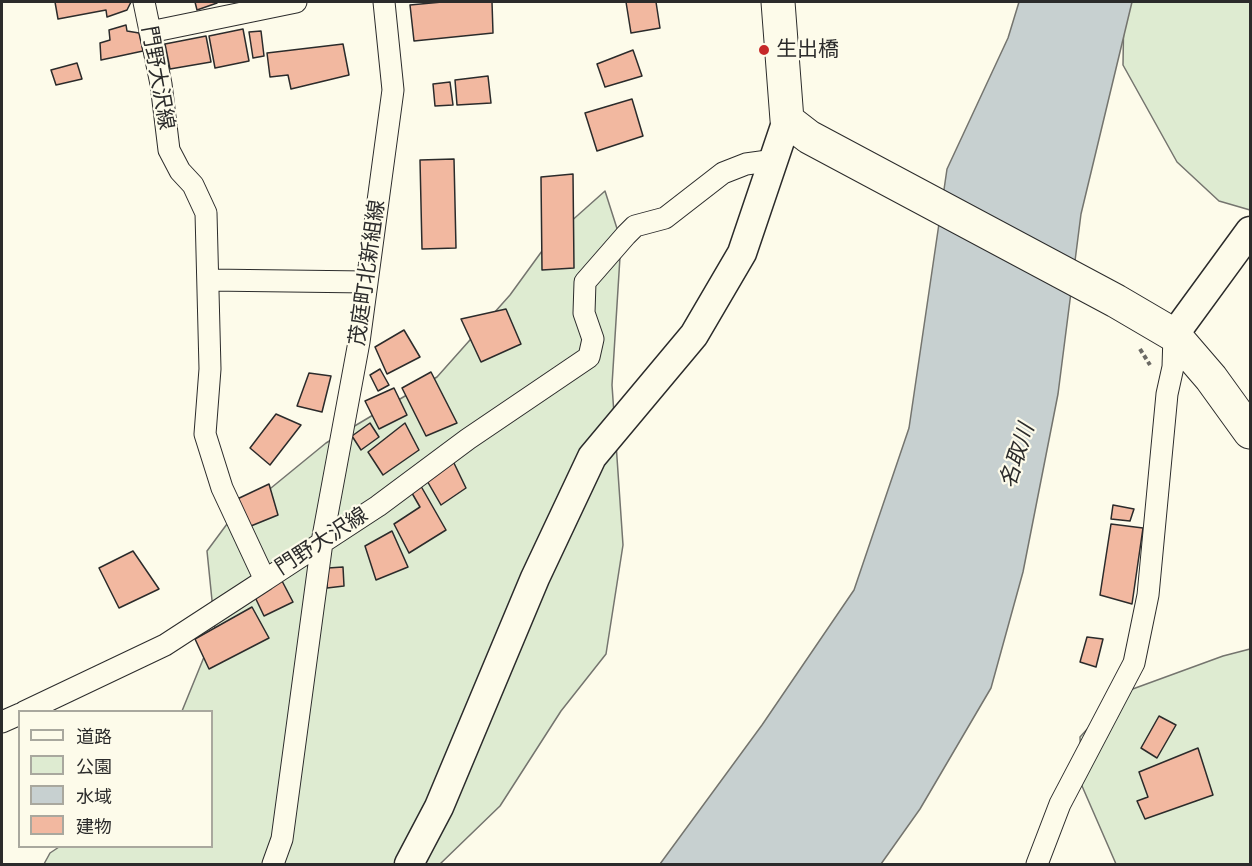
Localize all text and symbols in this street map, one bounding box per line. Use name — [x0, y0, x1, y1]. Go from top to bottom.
street label: 門野大沢線 — [135, 24, 179, 132]
place label: 生出橋 — [776, 37, 839, 63]
marker: 生出橋 — [757, 43, 771, 57]
street label: 茂庭町北新組線 — [345, 198, 391, 348]
water label: 名取川 — [995, 421, 1041, 491]
street label: 門野大沢線 — [271, 503, 373, 581]
legend — [18, 710, 213, 848]
text: 道路 — [76, 725, 112, 748]
text: 公園 — [76, 755, 112, 778]
text: 水域 — [76, 785, 112, 808]
text: 建物 — [76, 815, 112, 838]

